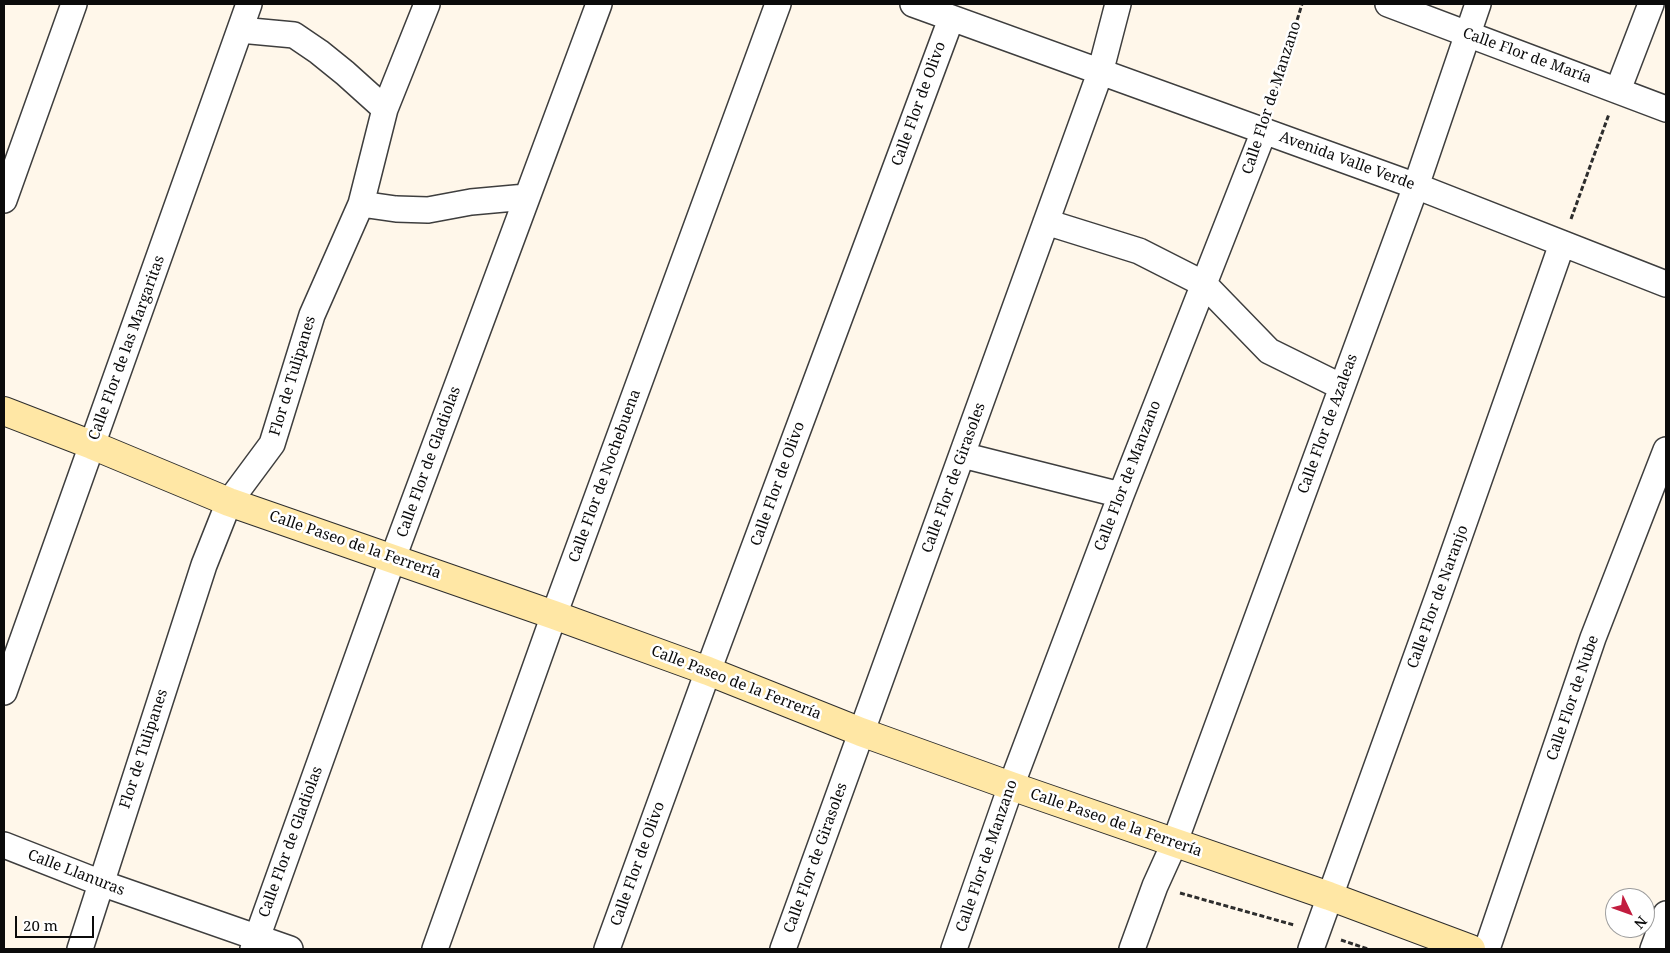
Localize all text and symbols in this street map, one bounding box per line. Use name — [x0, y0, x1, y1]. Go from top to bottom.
street label: Calle Flor de Manzano — [1239, 19, 1305, 177]
street label: Calle Flor de María — [1460, 24, 1594, 88]
street label: Calle Flor de Olivo — [888, 39, 950, 169]
street label: Avenida Valle Verde — [1277, 128, 1417, 194]
street label: Calle Flor de las Margaritas — [85, 253, 169, 443]
street label: Flor de Tulipanes — [266, 314, 320, 438]
street label: Calle Flor de Azaleas — [1294, 352, 1362, 496]
street label: Calle Flor de Gladiolas — [393, 384, 465, 540]
street label: Calle Flor de Nochebuena — [565, 387, 645, 565]
street label: Calle Flor de Manzano — [1091, 398, 1165, 554]
street label: Calle Flor de Girasoles — [918, 400, 990, 556]
street label: Calle Flor de Olivo — [747, 419, 809, 549]
street label: Calle Paseo de la Ferrería — [267, 507, 443, 583]
street label: Calle Flor de Naranjo — [1404, 523, 1472, 671]
street label: Calle Flor de Nube — [1543, 633, 1603, 763]
street label: Calle Paseo de la Ferrería — [648, 642, 824, 724]
street label: Flor de Tulipanes — [116, 687, 172, 811]
street label: Calle Flor de Gladiolas — [255, 764, 327, 920]
street label: Calle Flor de Manzano — [952, 778, 1022, 934]
street label: Calle Flor de Girasoles — [780, 780, 852, 936]
street label: Calle Paseo de la Ferrería — [1028, 785, 1204, 861]
street label: Calle Flor de Olivo — [607, 799, 669, 929]
street label: Calle Llanuras — [25, 846, 127, 900]
north arrow — [1605, 888, 1655, 938]
scale bar — [18, 906, 96, 938]
text: N — [1630, 912, 1652, 933]
text: 20 m — [23, 915, 58, 935]

